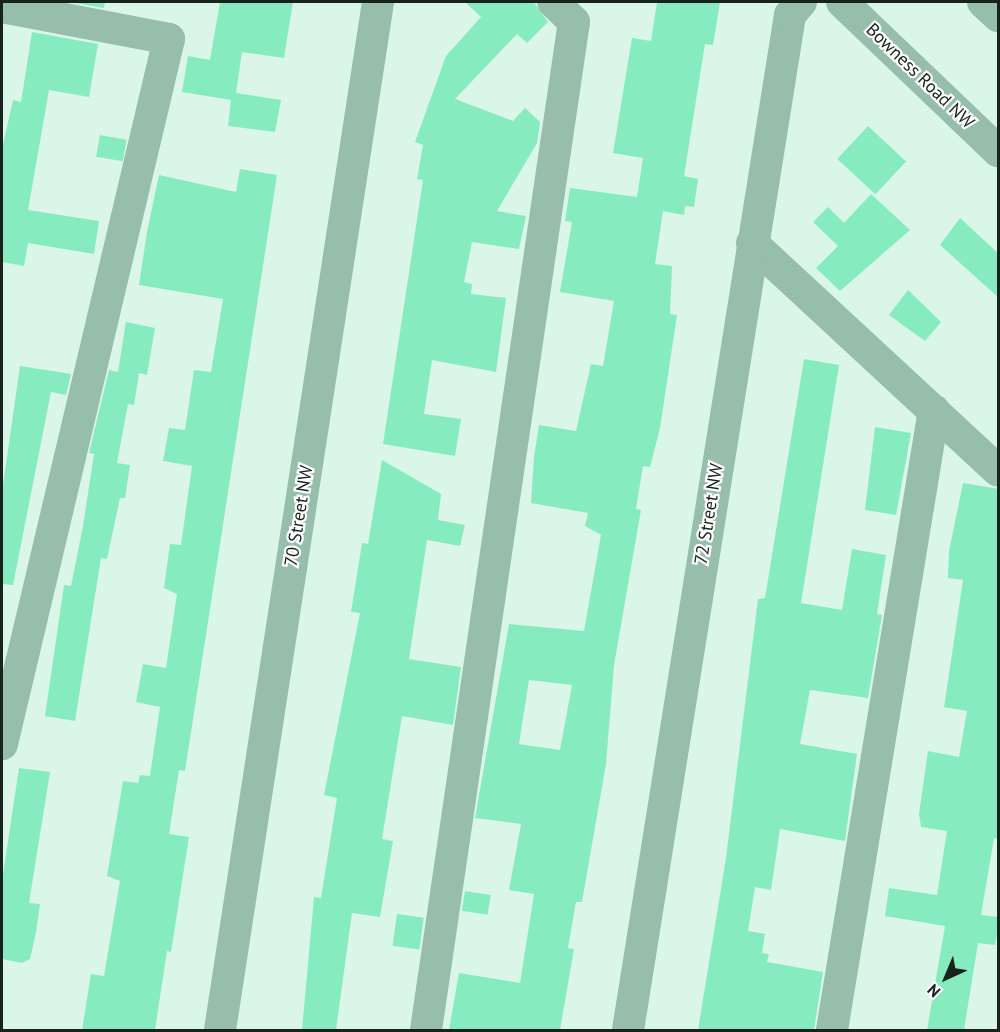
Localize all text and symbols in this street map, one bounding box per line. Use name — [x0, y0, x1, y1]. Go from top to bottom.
street label: Bowness Road NW — [861, 19, 979, 133]
street label: 72 Street NW — [690, 462, 728, 566]
street label: 70 Street NW — [280, 464, 318, 568]
north arrow — [916, 948, 976, 1008]
text: N — [923, 980, 944, 1002]

